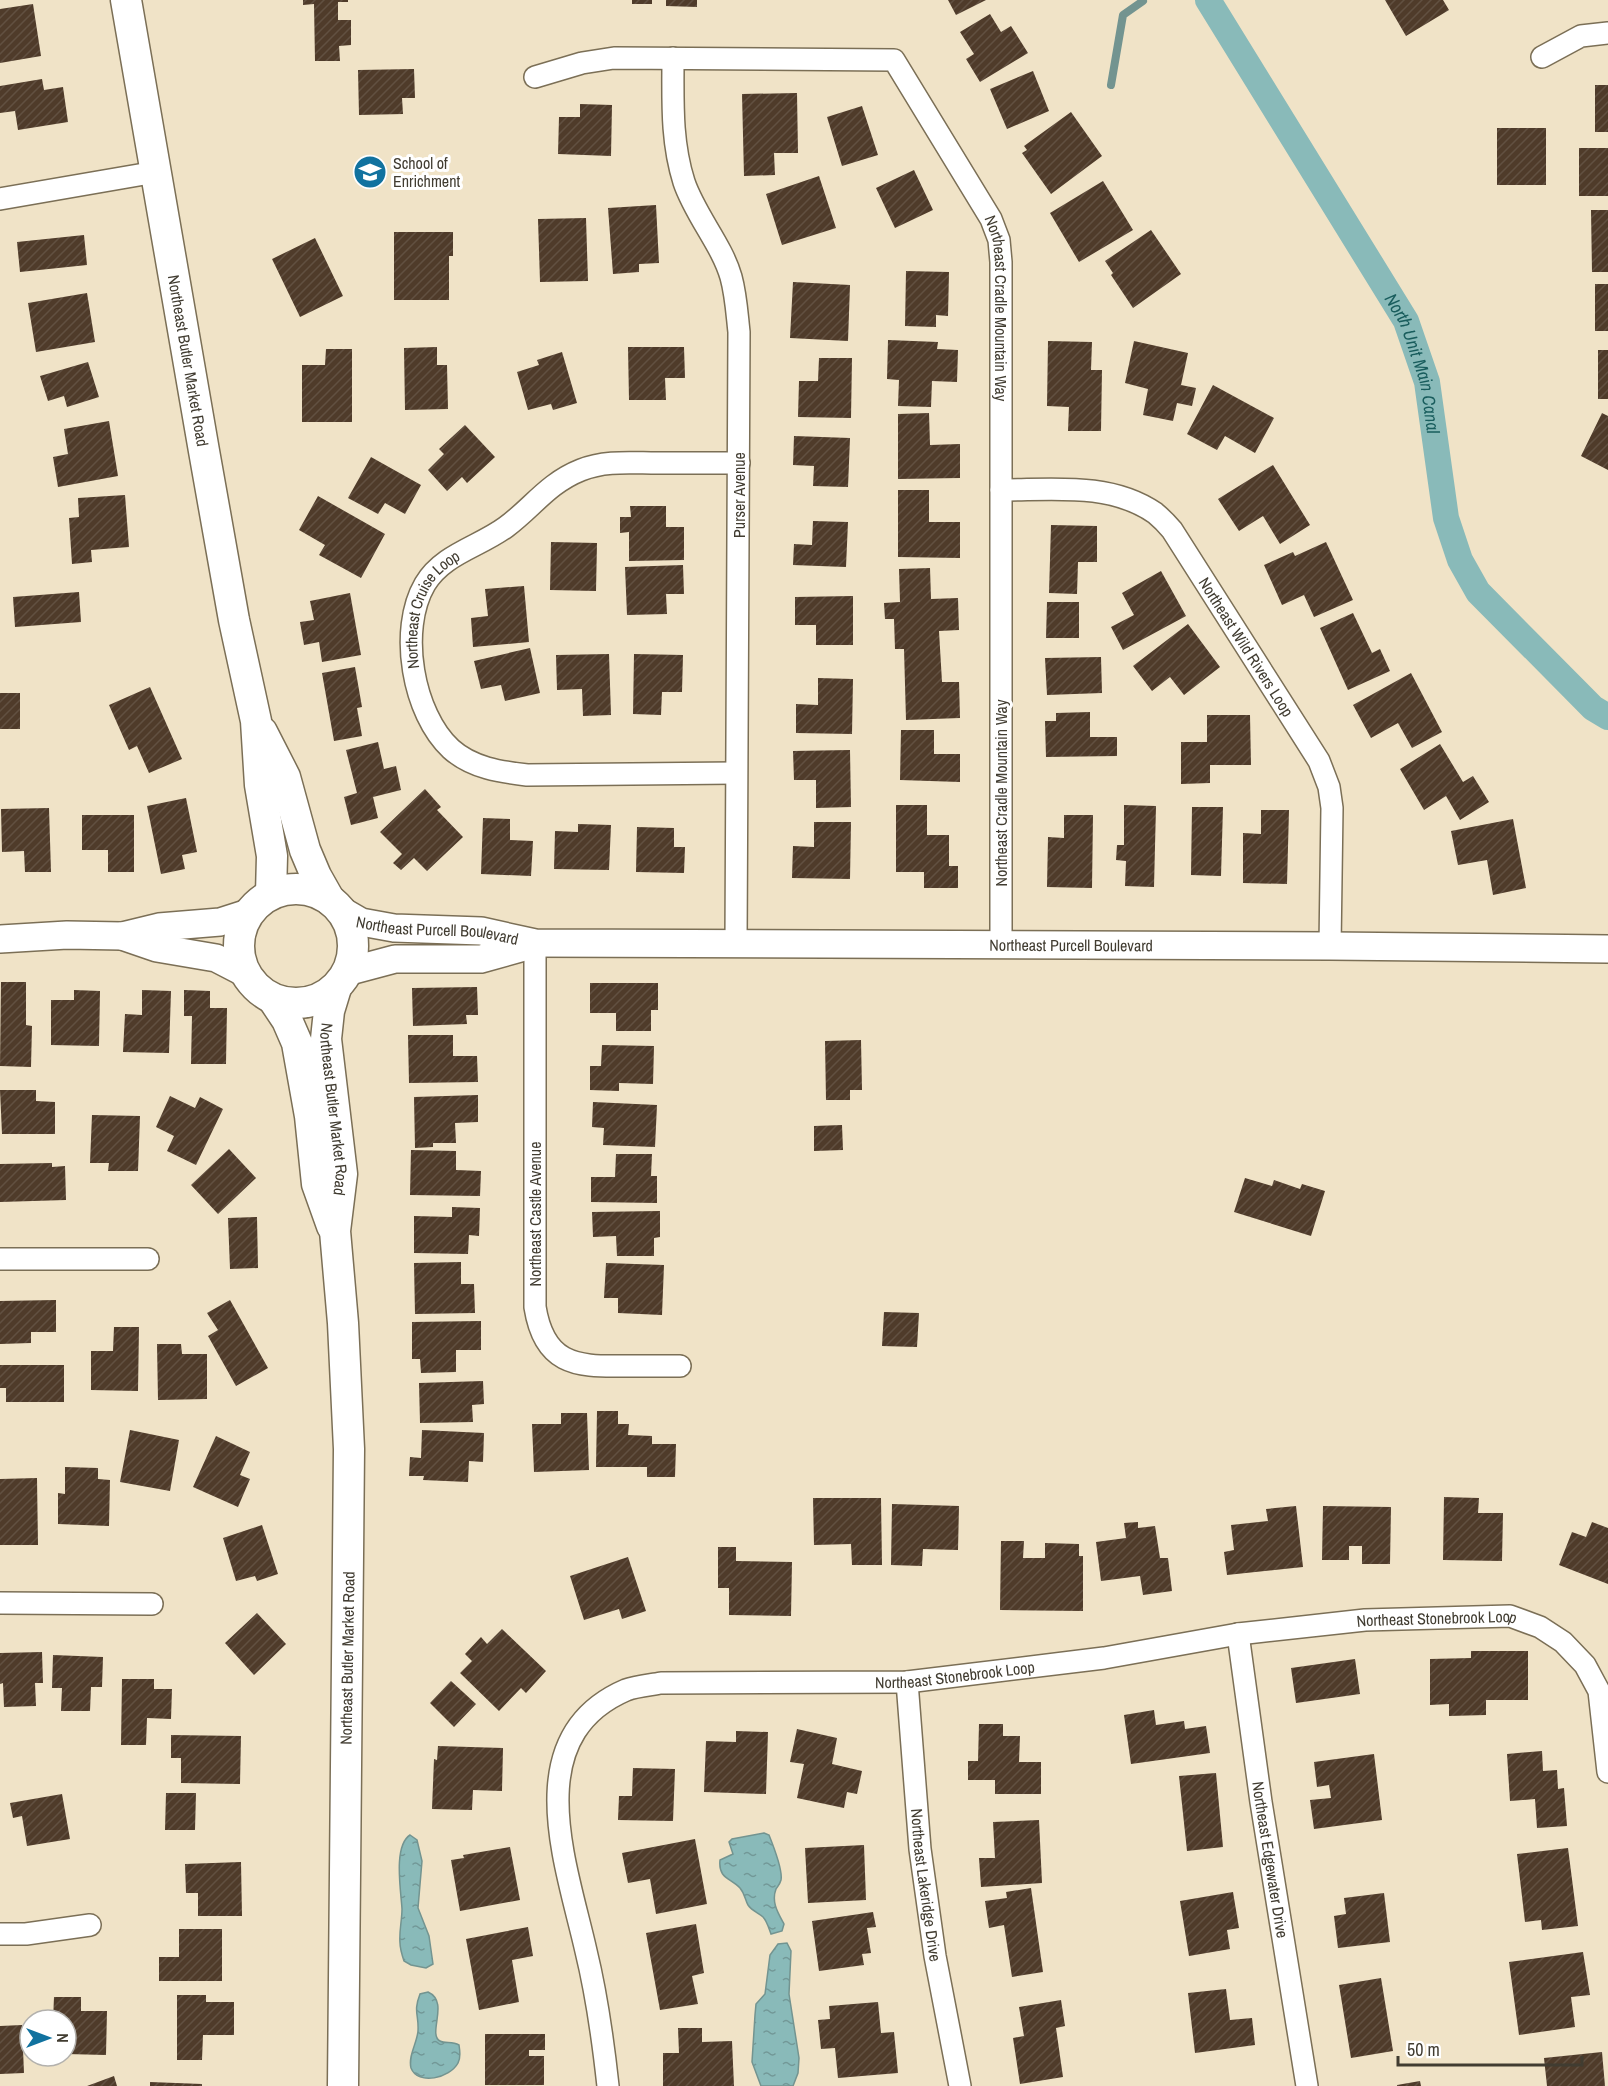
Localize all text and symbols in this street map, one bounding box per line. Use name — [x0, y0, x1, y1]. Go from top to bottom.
place label: School of Enrichment — [393, 152, 460, 192]
school or university icon: School of Enrichment — [352, 154, 388, 190]
street label: Northeast Cradle Mountain Way — [980, 212, 1012, 402]
street label: Northeast Butler Market Road — [163, 273, 214, 448]
water label: North Unit Main Canal — [1379, 288, 1447, 436]
street label: Purser Avenue — [728, 452, 750, 538]
street label: Northeast Cruise Loop — [400, 545, 464, 670]
street label: Northeast Wild Rivers Loop — [1194, 573, 1299, 721]
street label: Northeast Cradle Mountain Way — [990, 699, 1012, 886]
street label: Northeast Purcell Boulevard — [354, 910, 521, 950]
street label: Northeast Purcell Boulevard — [989, 934, 1153, 956]
street label: Northeast Butler Market Road — [315, 1022, 353, 1197]
street label: Northeast Castle Avenue — [524, 1142, 546, 1286]
street label: Northeast Butler Market Road — [334, 1571, 360, 1745]
street label: Northeast Stonebrook Loop — [1355, 1605, 1520, 1632]
street label: Northeast Stonebrook Loop — [875, 1656, 1036, 1693]
street label: Northeast Edgewater Drive — [1247, 1780, 1294, 1940]
street label: Northeast Lakeridge Drive — [906, 1808, 947, 1963]
north arrow — [18, 2008, 78, 2068]
scale bar — [1398, 2029, 1582, 2067]
text: N — [52, 2033, 74, 2043]
text: 50 m — [1407, 2037, 1440, 2062]

